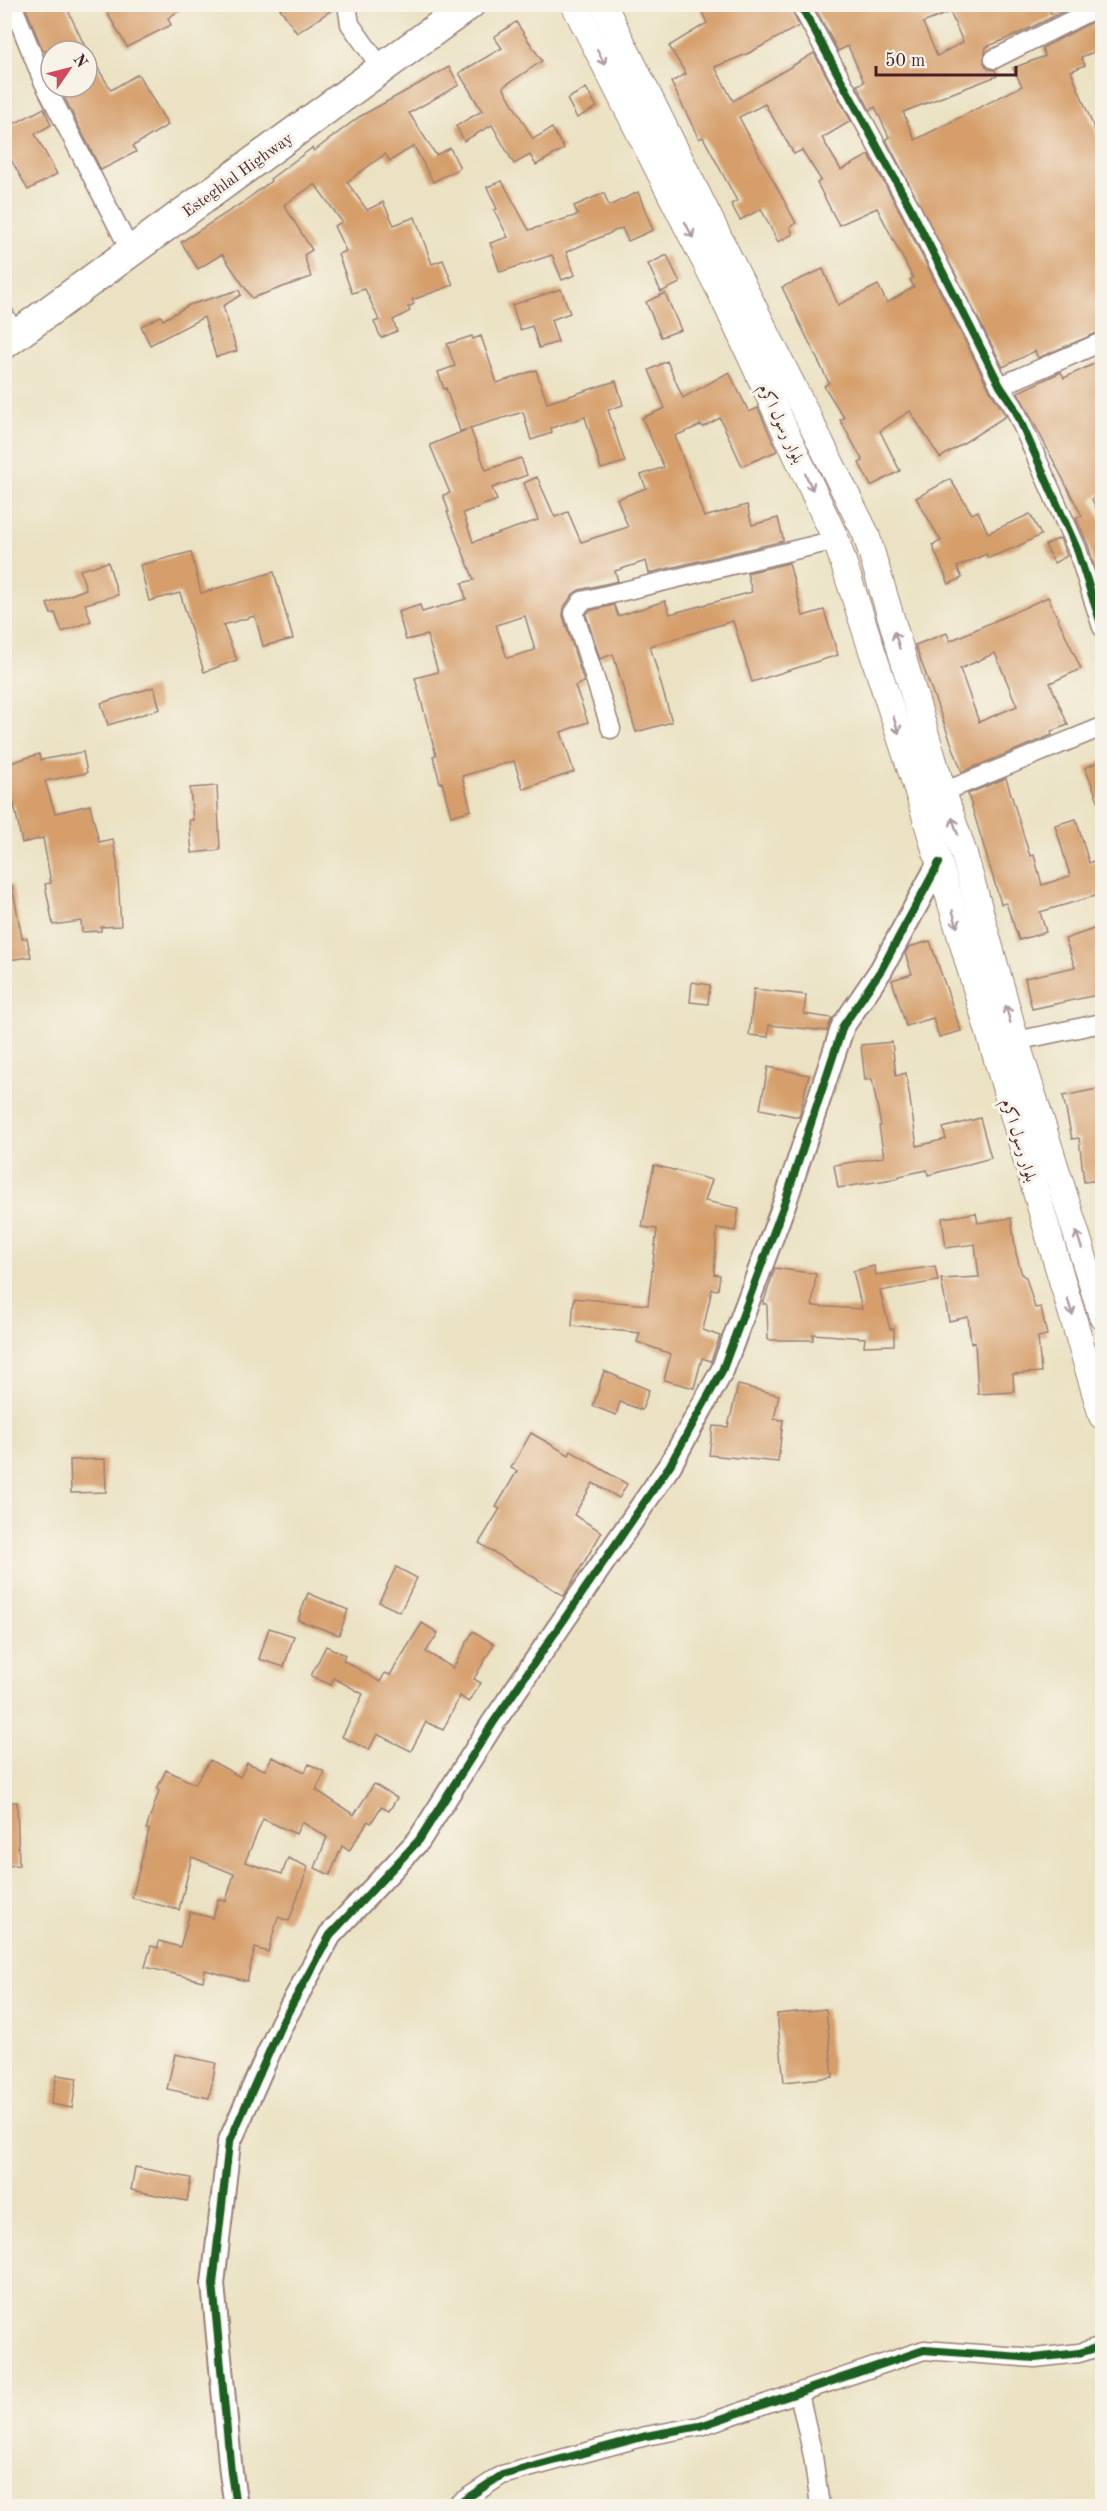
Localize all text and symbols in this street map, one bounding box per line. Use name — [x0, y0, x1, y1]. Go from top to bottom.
north arrow — [39, 39, 99, 99]
scale bar — [876, 39, 1016, 77]
one-way arrow — [595, 47, 607, 65]
text: N — [70, 52, 90, 72]
text: 50 m — [885, 52, 925, 70]
street label: Esteghlal Highway — [180, 130, 297, 221]
one-way arrow — [684, 221, 695, 239]
street label: بلوار رسول اکرم — [750, 381, 807, 468]
one-way arrow — [804, 473, 816, 491]
one-way arrow — [891, 631, 902, 650]
one-way arrow — [891, 715, 902, 734]
one-way arrow — [948, 817, 959, 836]
one-way arrow — [950, 909, 961, 928]
one-way arrow — [1002, 1005, 1013, 1024]
street label: بلوار رسول اکرم — [993, 1097, 1040, 1185]
one-way arrow — [1072, 1231, 1083, 1250]
one-way arrow — [1065, 1297, 1076, 1316]

